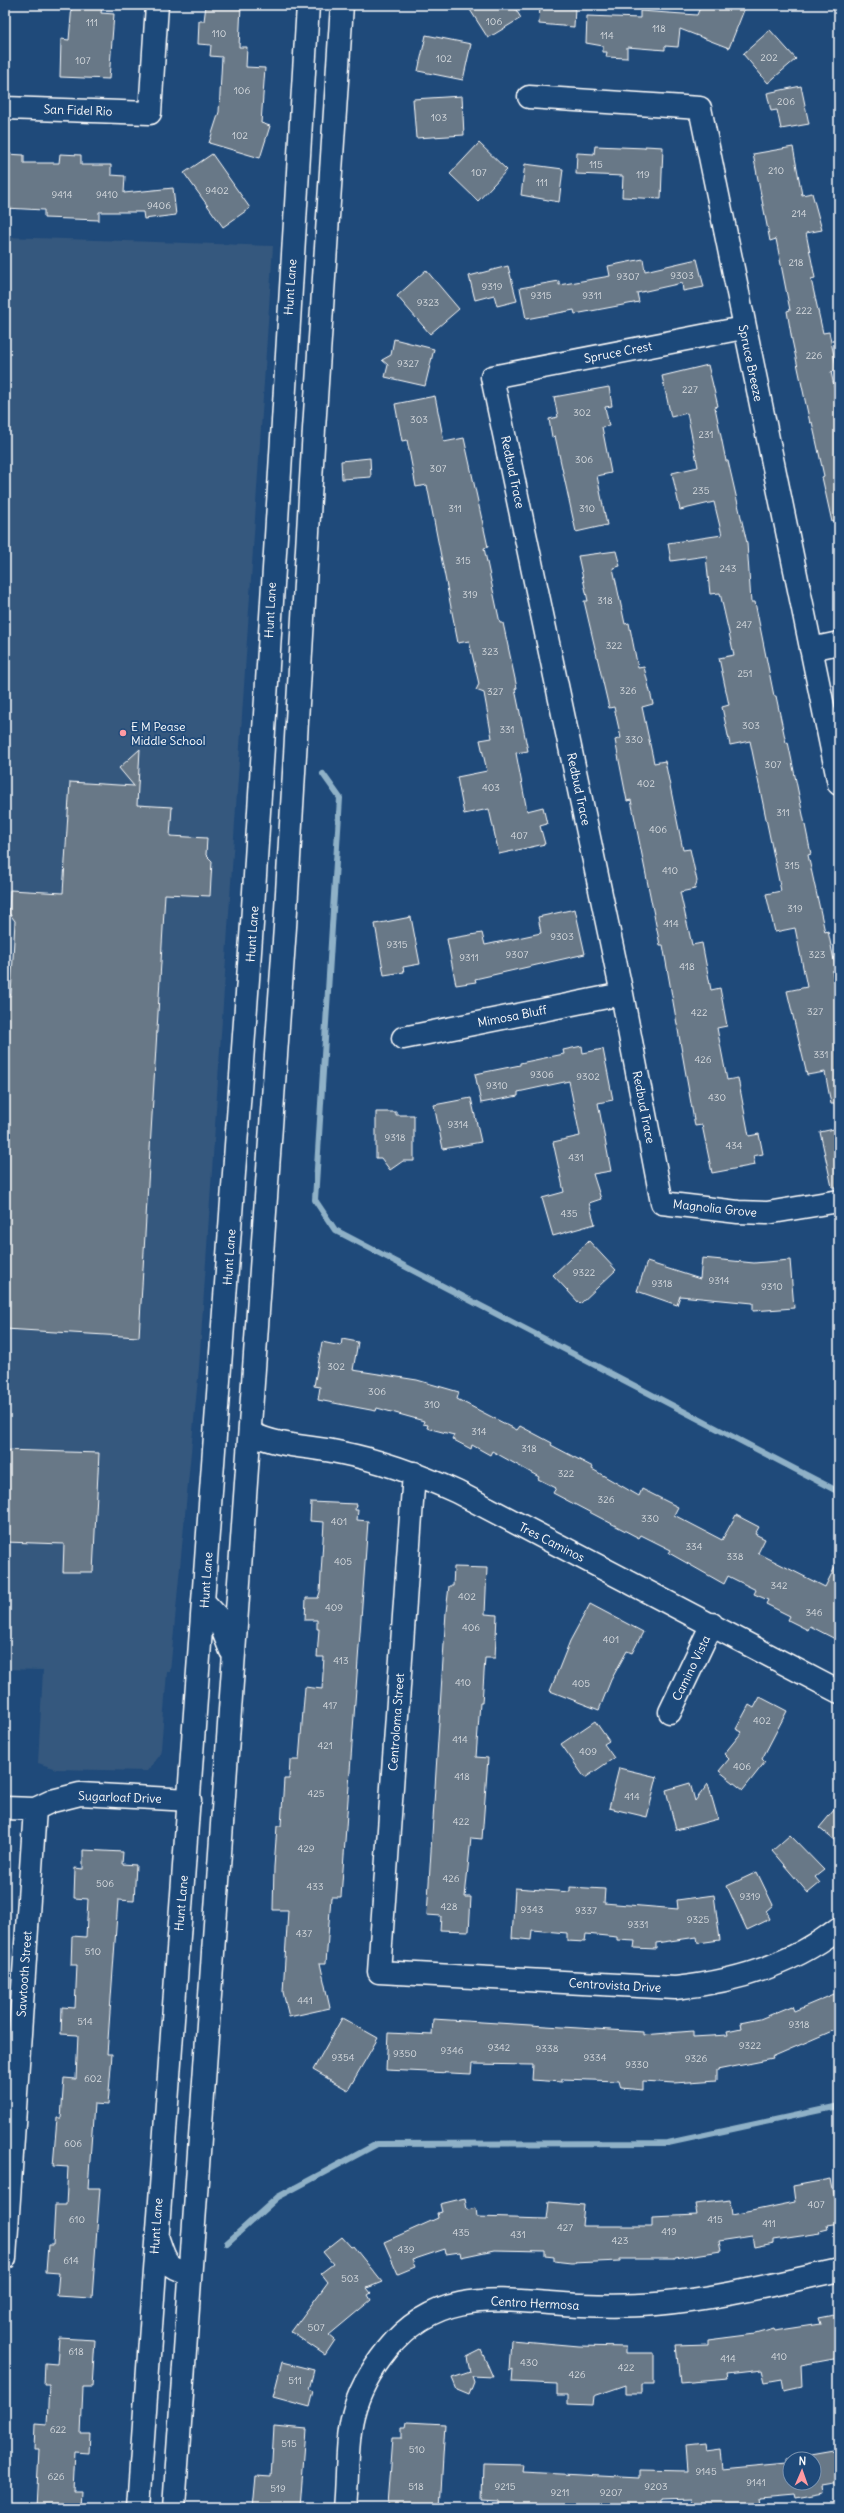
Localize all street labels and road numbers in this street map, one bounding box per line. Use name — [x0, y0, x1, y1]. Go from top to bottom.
street label: San Fidel Rio — [43, 101, 113, 119]
street label: Hunt Lane — [281, 259, 299, 315]
street label: Spruce Breeze — [736, 323, 766, 403]
street label: Spruce Crest — [583, 338, 653, 366]
street label: Redbud Trace — [498, 434, 528, 510]
street label: Hunt Lane — [261, 582, 279, 638]
street label: Redbud Trace — [564, 751, 594, 827]
street label: Hunt Lane — [243, 906, 261, 962]
street label: Mimosa Bluff — [476, 1002, 549, 1030]
street label: Redbud Trace — [630, 1069, 658, 1145]
street label: Magnolia Grove — [672, 1196, 758, 1220]
street label: Hunt Lane — [220, 1229, 238, 1285]
street label: Tres Caminos — [517, 1519, 587, 1565]
street label: Hunt Lane — [197, 1552, 215, 1608]
street label: Camino Vista — [669, 1633, 713, 1703]
street label: Centroloma Street — [385, 1673, 407, 1771]
street label: Sugarloaf Drive — [78, 1788, 162, 1806]
street label: Hunt Lane — [171, 1874, 191, 1932]
street label: Sawtooth Street — [14, 1930, 34, 2018]
street label: Centrovista Drive — [568, 1975, 662, 1995]
street label: Hunt Lane — [147, 2198, 165, 2254]
street label: Centro Hermosa — [490, 2293, 580, 2313]

